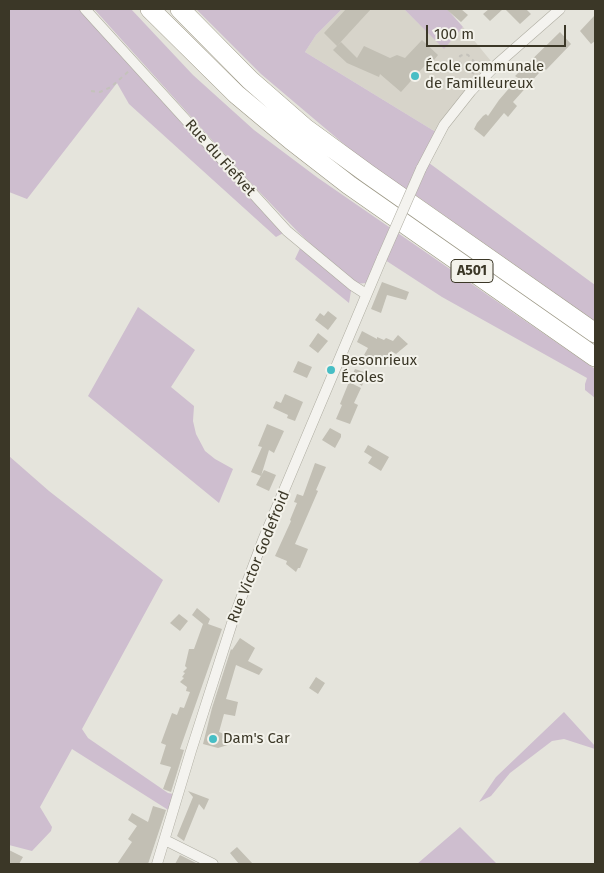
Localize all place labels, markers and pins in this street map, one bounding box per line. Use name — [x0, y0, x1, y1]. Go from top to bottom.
place label: École communale de Familleureux — [425, 58, 544, 93]
marker: École communale de Familleureux — [409, 70, 421, 82]
place label: Besonrieux Écoles — [341, 352, 417, 387]
marker: Besonrieux Écoles — [325, 364, 337, 376]
place label: Dam's Car — [223, 730, 290, 748]
marker: Dam's Car — [207, 733, 219, 745]

